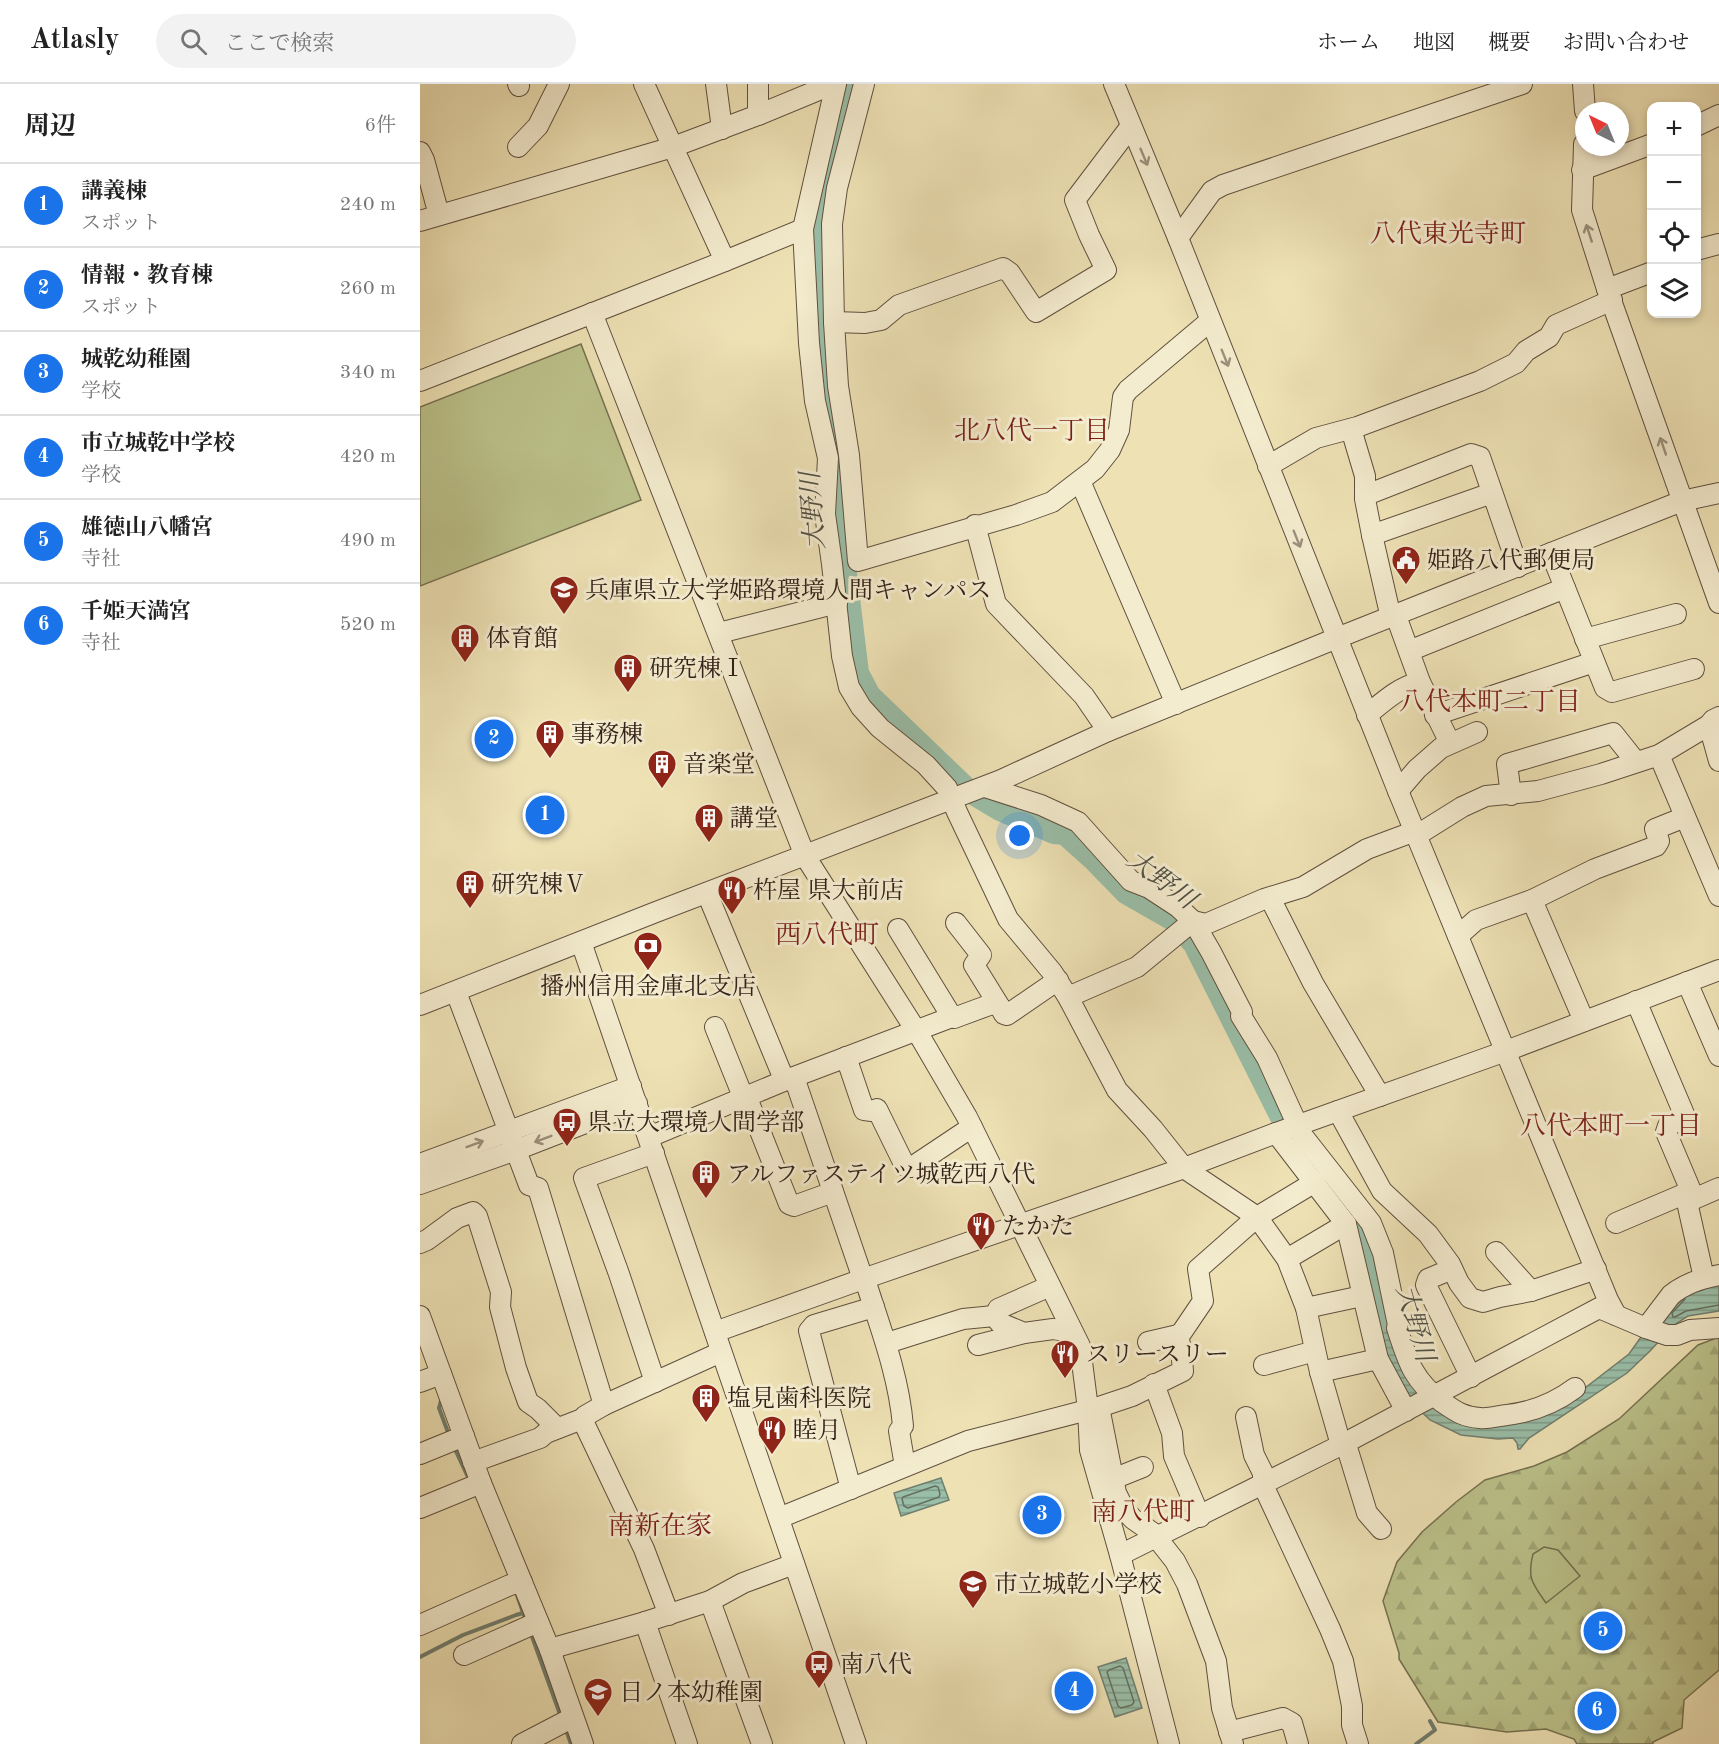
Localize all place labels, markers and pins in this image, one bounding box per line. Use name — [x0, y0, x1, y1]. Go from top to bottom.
public building icon: 姫路八代郵便局 — [1390, 544, 1422, 586]
place label: 姫路八代郵便局 — [1427, 547, 1595, 574]
school or university icon: 兵庫県立大学姫路環境人間キャンパス — [548, 574, 580, 616]
place label: 兵庫県立大学姫路環境人間キャンパス — [585, 577, 991, 604]
building icon: 体育館 — [449, 622, 481, 664]
place label: 体育館 — [486, 625, 558, 652]
building icon: 研究棟Ⅰ — [612, 652, 644, 694]
place label: 研究棟Ⅰ — [649, 655, 745, 682]
pin: 2 — [474, 716, 514, 762]
building icon: 事務棟 — [534, 718, 566, 760]
place label: 事務棟 — [571, 721, 643, 748]
building icon: 音楽堂 — [646, 748, 678, 790]
place label: 音楽堂 — [683, 751, 755, 778]
pin: 1 — [526, 792, 564, 838]
building icon: 講堂 — [693, 802, 725, 844]
place label: 講堂 — [730, 805, 778, 832]
building icon: 研究棟Ⅴ — [454, 868, 486, 910]
place label: 研究棟Ⅴ — [491, 871, 587, 898]
restaurant icon: 杵屋 県大前店 — [716, 874, 748, 916]
place label: 杵屋 県大前店 — [753, 877, 904, 904]
bank icon: 播州信用金庫北支店 — [632, 930, 664, 972]
place label: 播州信用金庫北支店 — [540, 973, 756, 1000]
bus stop icon: 県立大環境人間学部 — [551, 1106, 583, 1148]
place label: 県立大環境人間学部 — [588, 1109, 804, 1136]
building icon: アルファステイツ城乾西八代 — [690, 1158, 722, 1200]
place label: アルファステイツ城乾西八代 — [727, 1161, 1035, 1188]
restaurant icon: たかた — [965, 1210, 997, 1252]
place label: たかた — [1002, 1215, 1074, 1240]
restaurant icon: スリースリー — [1049, 1338, 1081, 1380]
place label: スリースリー — [1086, 1344, 1229, 1368]
building icon: 塩見歯科医院 — [690, 1382, 722, 1424]
place label: 塩見歯科医院 — [727, 1385, 871, 1412]
restaurant icon: 睦月 — [756, 1414, 788, 1456]
place label: 睦月 — [793, 1418, 841, 1444]
pin: 3 — [1022, 1492, 1062, 1538]
school or university icon: 市立城乾小学校 — [957, 1568, 989, 1610]
place label: 市立城乾小学校 — [994, 1571, 1162, 1598]
pin: 5 — [1584, 1608, 1622, 1654]
bus stop icon: 南八代 — [803, 1648, 835, 1690]
place label: 南八代 — [840, 1651, 912, 1678]
pin: 4 — [1054, 1668, 1094, 1714]
school or university icon: 日ノ本幼稚園 — [582, 1676, 614, 1718]
place label: 日ノ本幼稚園 — [619, 1679, 763, 1706]
pin: 6 — [1578, 1688, 1616, 1734]

